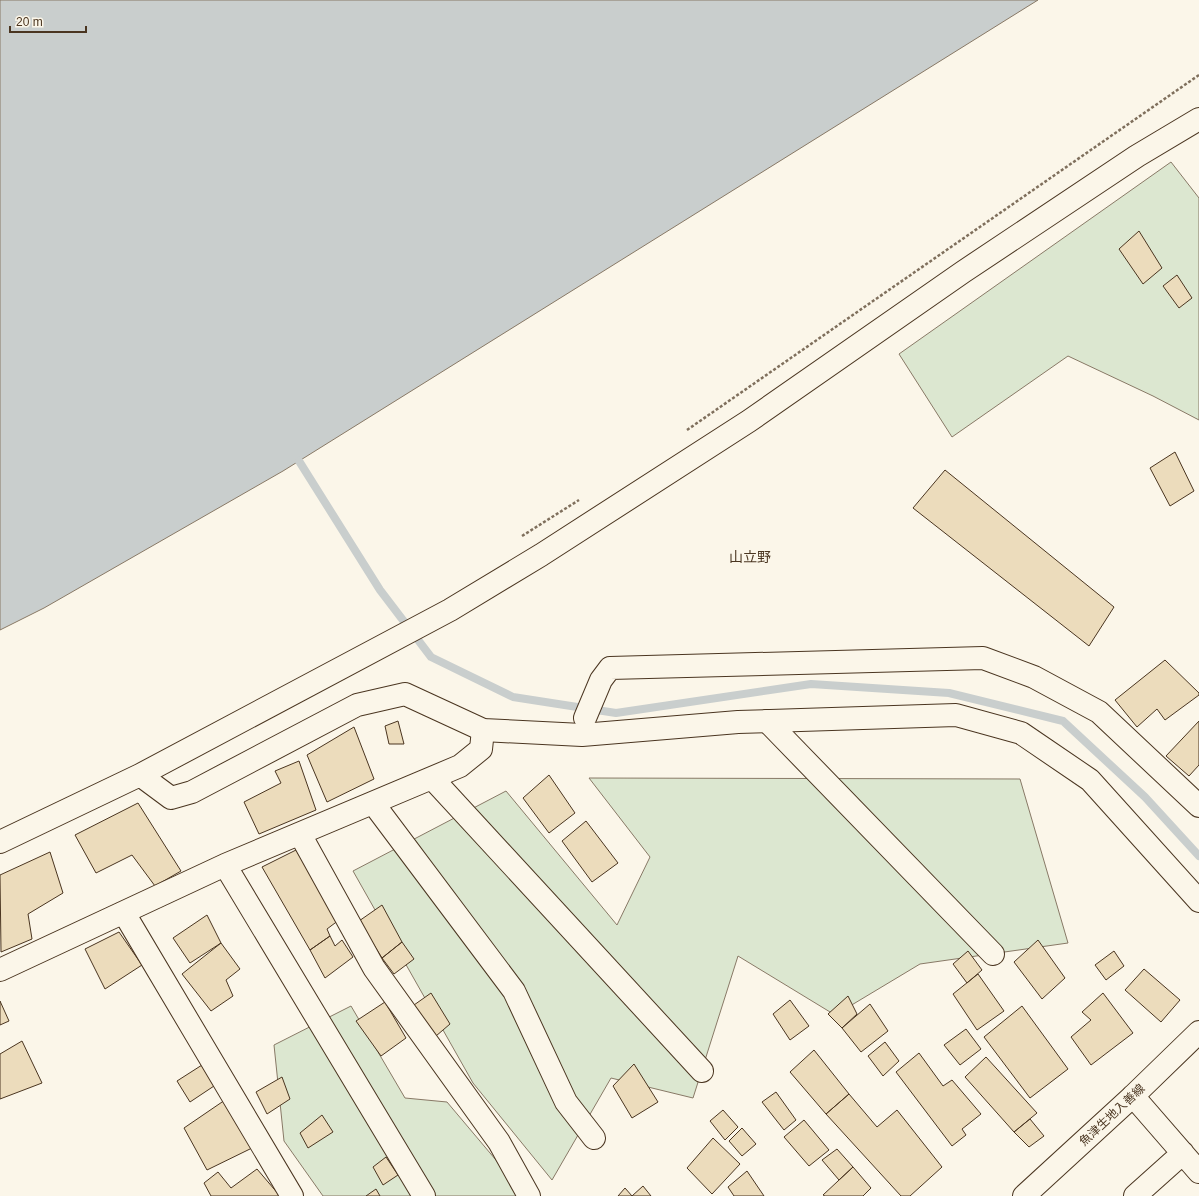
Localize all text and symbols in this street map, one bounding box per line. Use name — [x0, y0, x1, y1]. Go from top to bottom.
scale bar — [10, 8, 86, 34]
text: 20 m — [16, 15, 43, 29]
district label: 山立野 — [729, 549, 771, 565]
street label: 魚津生地入善線 — [1077, 1081, 1147, 1149]

